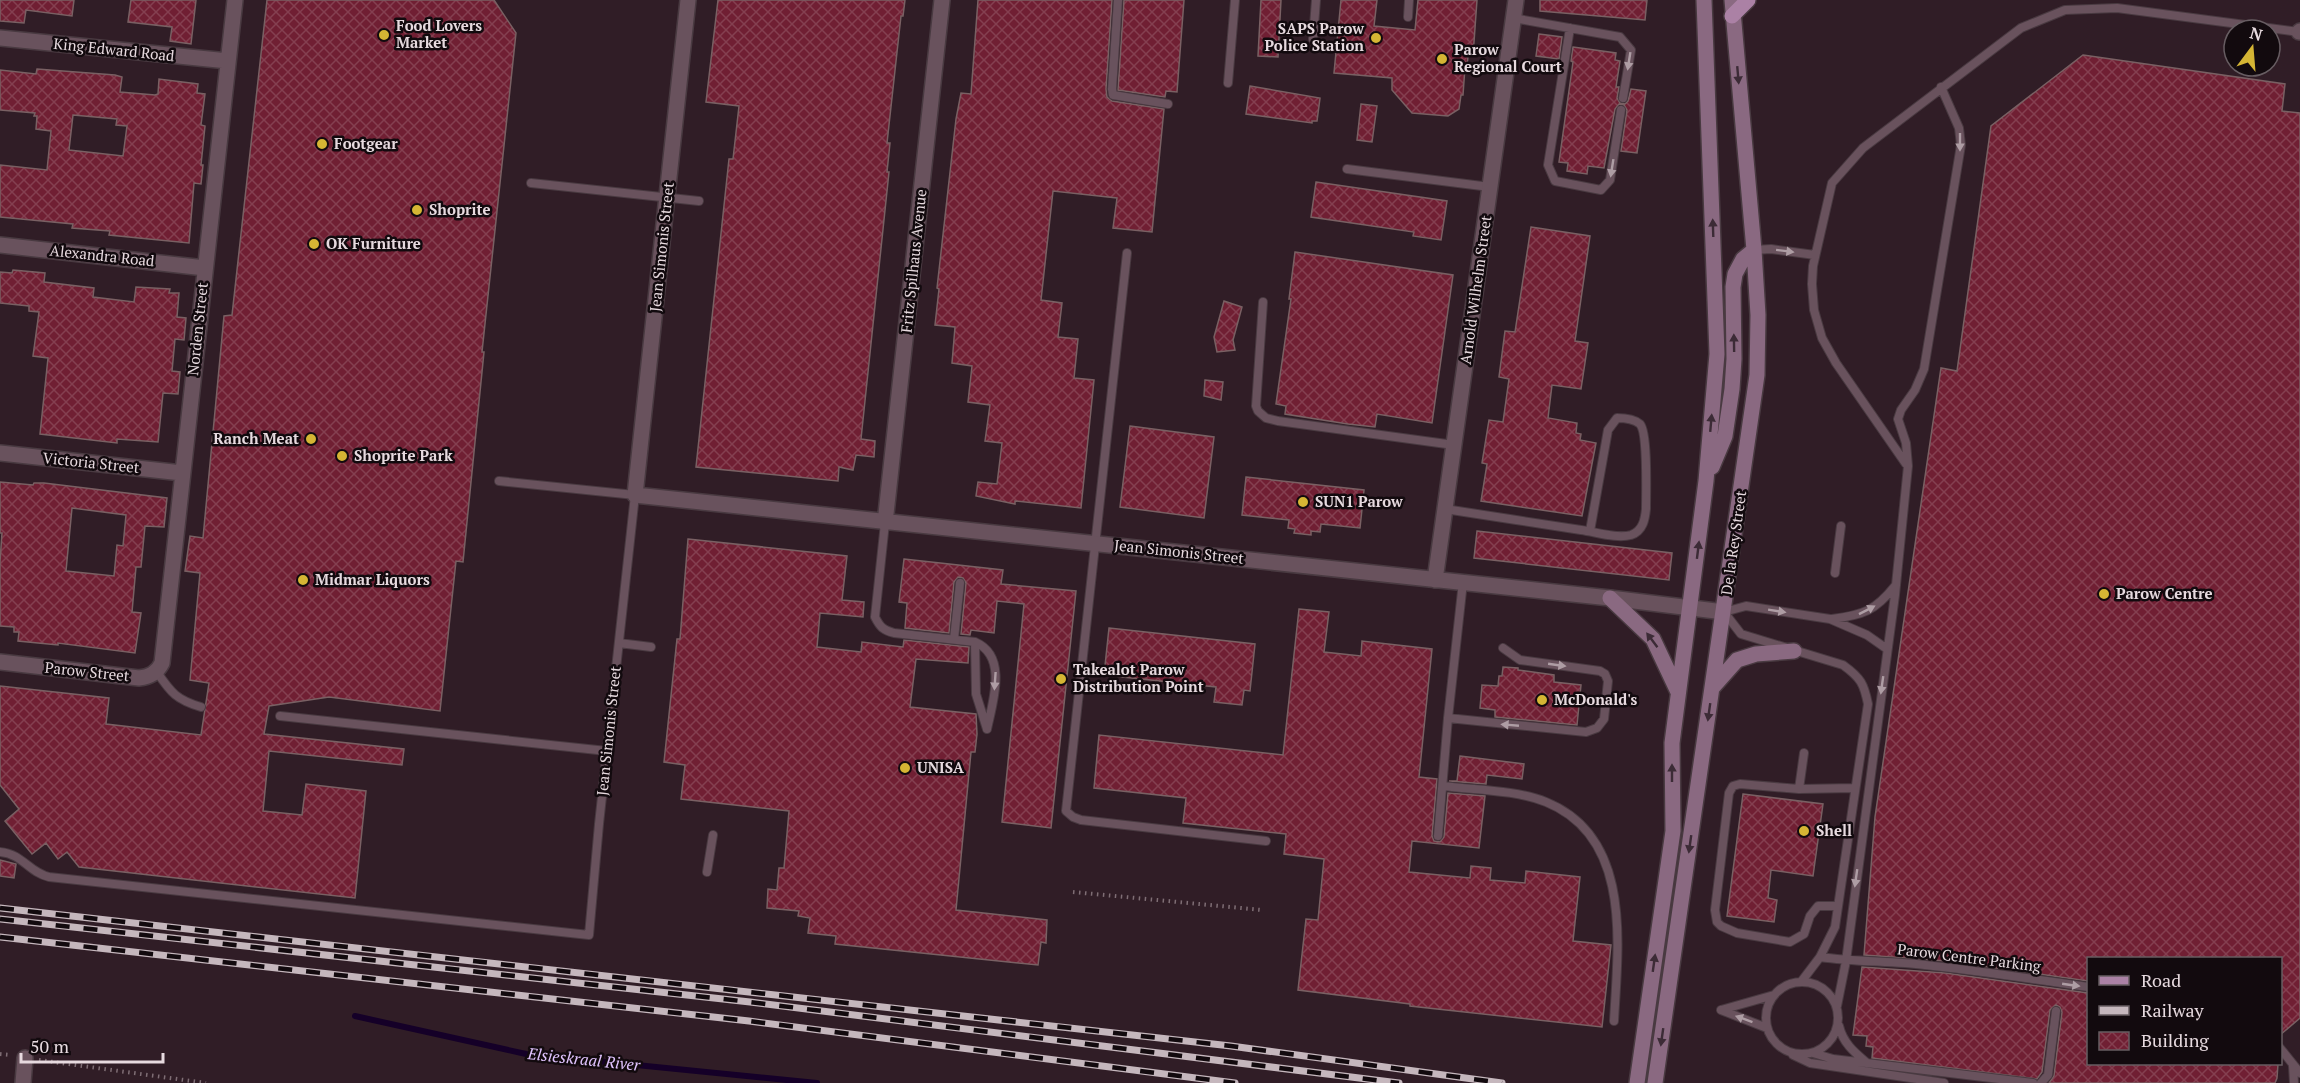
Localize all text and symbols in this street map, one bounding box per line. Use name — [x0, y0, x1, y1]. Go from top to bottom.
place label: Food Lovers Market — [396, 15, 482, 52]
place label: SAPS Parow Police Station — [1265, 18, 1364, 55]
north arrow — [2222, 18, 2282, 78]
text: N — [2247, 21, 2265, 46]
marker: Food Lovers Market — [377, 28, 391, 42]
marker: SAPS Parow Police Station — [1369, 31, 1383, 45]
street label: King Edward Road — [53, 33, 176, 65]
place label: Parow Regional Court — [1454, 39, 1562, 76]
marker: Parow Regional Court — [1435, 52, 1449, 66]
one-way arrow — [1624, 52, 1633, 71]
one-way arrow — [1733, 65, 1743, 84]
one-way arrow — [1955, 132, 1965, 151]
place label: Footgear — [334, 133, 398, 153]
marker: Footgear — [315, 137, 329, 151]
one-way arrow — [1607, 159, 1616, 178]
street label: Jean Simonis Street — [644, 181, 678, 313]
street label: Fritz Spilhaus Avenue — [896, 188, 931, 334]
place label: Shoprite — [429, 199, 491, 219]
marker: Shoprite — [410, 203, 424, 217]
street label: Arnold Wilhelm Street — [1455, 214, 1495, 366]
one-way arrow — [1709, 219, 1718, 238]
place label: OK Furniture — [326, 233, 421, 253]
marker: OK Furniture — [307, 237, 321, 251]
street label: Alexandra Road — [49, 240, 155, 270]
one-way arrow — [1775, 246, 1794, 256]
street label: Norden Street — [182, 281, 212, 376]
one-way arrow — [1729, 334, 1739, 353]
one-way arrow — [1707, 413, 1716, 432]
place label: Ranch Meat — [213, 428, 299, 448]
marker: Ranch Meat — [304, 432, 318, 446]
place label: Shoprite Park — [354, 445, 453, 465]
street label: Victoria Street — [42, 447, 141, 477]
marker: Shoprite Park — [335, 449, 349, 463]
street label: De la Rey Street — [1716, 489, 1750, 596]
place label: SUN1 Parow — [1315, 491, 1403, 511]
marker: SUN1 Parow — [1296, 495, 1310, 509]
street label: Jean Simonis Street — [1113, 534, 1245, 568]
one-way arrow — [1693, 540, 1703, 559]
place label: Midmar Liquors — [315, 569, 430, 589]
marker: Midmar Liquors — [296, 573, 310, 587]
place label: Parow Centre — [2116, 583, 2213, 603]
marker: Parow Centre — [2097, 587, 2111, 601]
one-way arrow — [1767, 606, 1786, 615]
one-way arrow — [1859, 606, 1876, 615]
one-way arrow — [1646, 632, 1658, 648]
street label: Parow Street — [44, 657, 131, 685]
place label: Takealot Parow Distribution Point — [1073, 659, 1204, 696]
one-way arrow — [1547, 661, 1566, 670]
street label: Jean Simonis Street — [591, 665, 625, 797]
one-way arrow — [990, 672, 999, 691]
marker: Takealot Parow Distribution Point — [1054, 672, 1068, 686]
one-way arrow — [1878, 675, 1887, 694]
place label: McDonald's — [1554, 689, 1638, 709]
marker: McDonald's — [1535, 693, 1549, 707]
one-way arrow — [1705, 702, 1714, 721]
one-way arrow — [1501, 720, 1520, 730]
place label: UNISA — [917, 757, 964, 777]
marker: UNISA — [898, 761, 912, 775]
one-way arrow — [1667, 763, 1677, 782]
place label: Shell — [1816, 820, 1852, 840]
marker: Shell — [1797, 824, 1811, 838]
one-way arrow — [1685, 835, 1695, 854]
one-way arrow — [1852, 868, 1861, 887]
street label: Parow Centre Parking — [1896, 938, 2043, 976]
one-way arrow — [1650, 953, 1659, 972]
legend — [2087, 957, 2282, 1065]
text: Road — [2141, 968, 2181, 992]
one-way arrow — [2062, 980, 2081, 989]
text: Railway — [2141, 998, 2205, 1022]
one-way arrow — [1735, 1014, 1753, 1024]
scale bar — [21, 1026, 164, 1064]
one-way arrow — [1658, 1028, 1667, 1047]
text: Building — [2141, 1028, 2209, 1052]
text: 50 m — [30, 1034, 70, 1058]
water label: Elsieskraal River — [526, 1042, 642, 1076]

